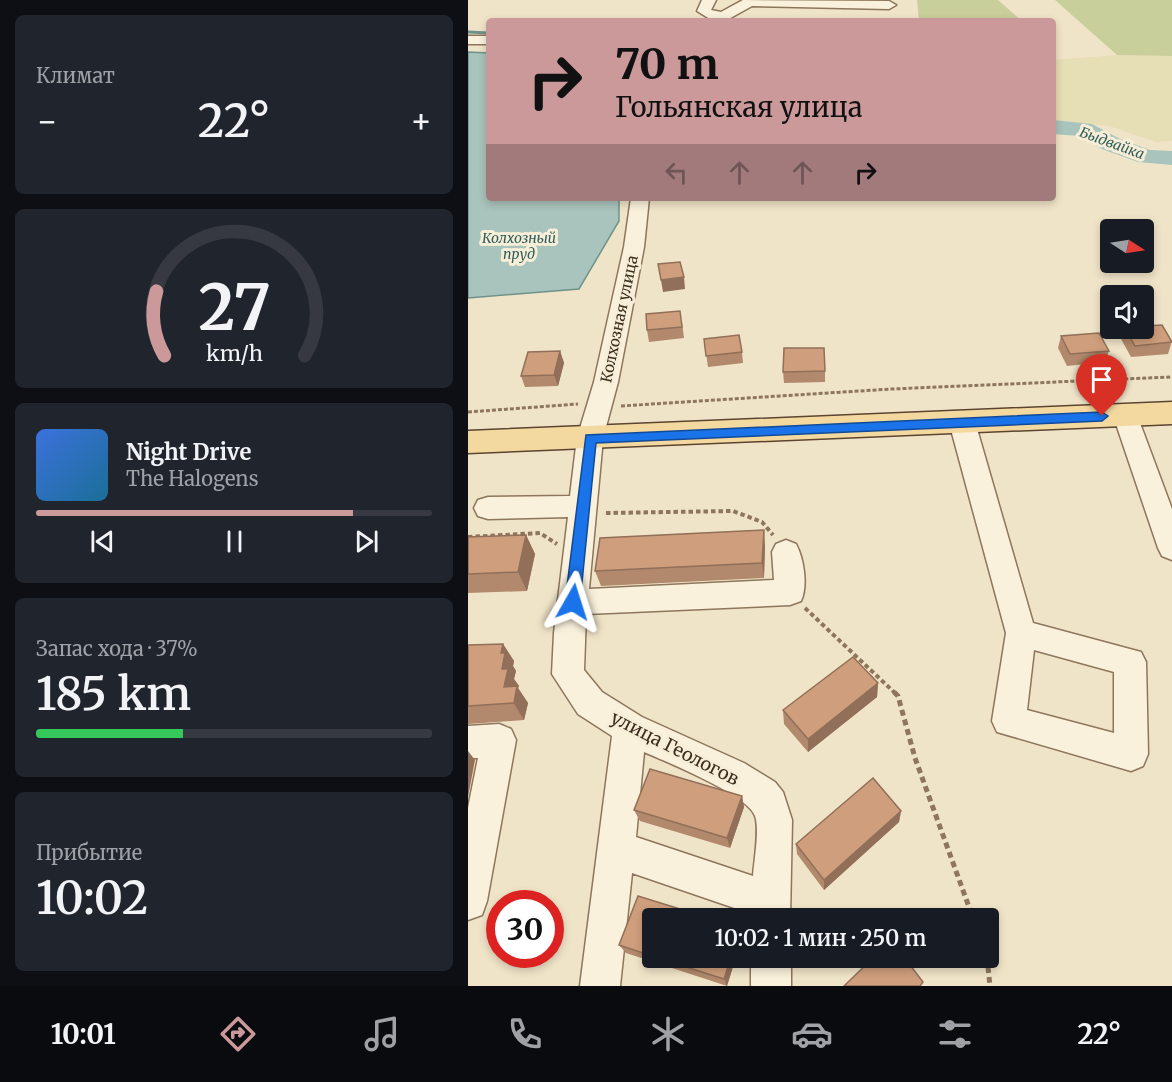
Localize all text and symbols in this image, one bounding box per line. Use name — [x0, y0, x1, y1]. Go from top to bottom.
text: 70 m — [615, 38, 719, 90]
icon: right — [516, 42, 594, 120]
text: Климат — [36, 63, 115, 88]
text: Гольянская улица — [615, 90, 862, 124]
text: 22° — [198, 93, 270, 149]
text: − — [36, 101, 58, 142]
text: + — [410, 101, 432, 142]
water label: Быдвайка — [1077, 123, 1147, 163]
icon: left — [660, 156, 693, 189]
icon: ahead — [723, 156, 756, 189]
icon: ahead — [786, 156, 819, 189]
icon: right — [849, 156, 882, 189]
north arrow — [1100, 219, 1154, 273]
map controls — [1100, 219, 1154, 339]
water label: Колхозный пруд — [482, 229, 556, 263]
street label: Колхозная улица — [596, 254, 642, 384]
text: 27 — [198, 269, 270, 347]
button: sound — [1100, 285, 1154, 339]
text: km/h — [206, 340, 262, 367]
pin — [1076, 354, 1127, 416]
icon: arrive — [1085, 363, 1118, 396]
text: Night Drive — [126, 438, 251, 466]
text: The Halogens — [126, 466, 258, 491]
icon: previous — [86, 525, 119, 558]
icon: pause — [218, 525, 251, 558]
icon: next — [350, 525, 383, 558]
position arrow — [541, 570, 605, 634]
text: Запас хода · 37% — [36, 636, 198, 661]
text: 185 km — [36, 666, 191, 722]
street label: улица Геологов — [607, 706, 743, 790]
text: Прибытие — [36, 840, 142, 865]
text: 10:02 — [36, 870, 148, 926]
speed limit sign: 30 — [486, 890, 564, 968]
text: 10:02 · 1 мин · 250 m — [715, 924, 926, 952]
icon: directions — [217, 1013, 259, 1055]
icon: music — [361, 1013, 403, 1055]
icon: phone — [504, 1013, 546, 1055]
icon: climate — [647, 1013, 689, 1055]
icon: car — [791, 1013, 833, 1055]
icon: filters — [934, 1013, 976, 1055]
text: 10:01 — [51, 1017, 116, 1051]
text: 22° — [1077, 1017, 1121, 1051]

